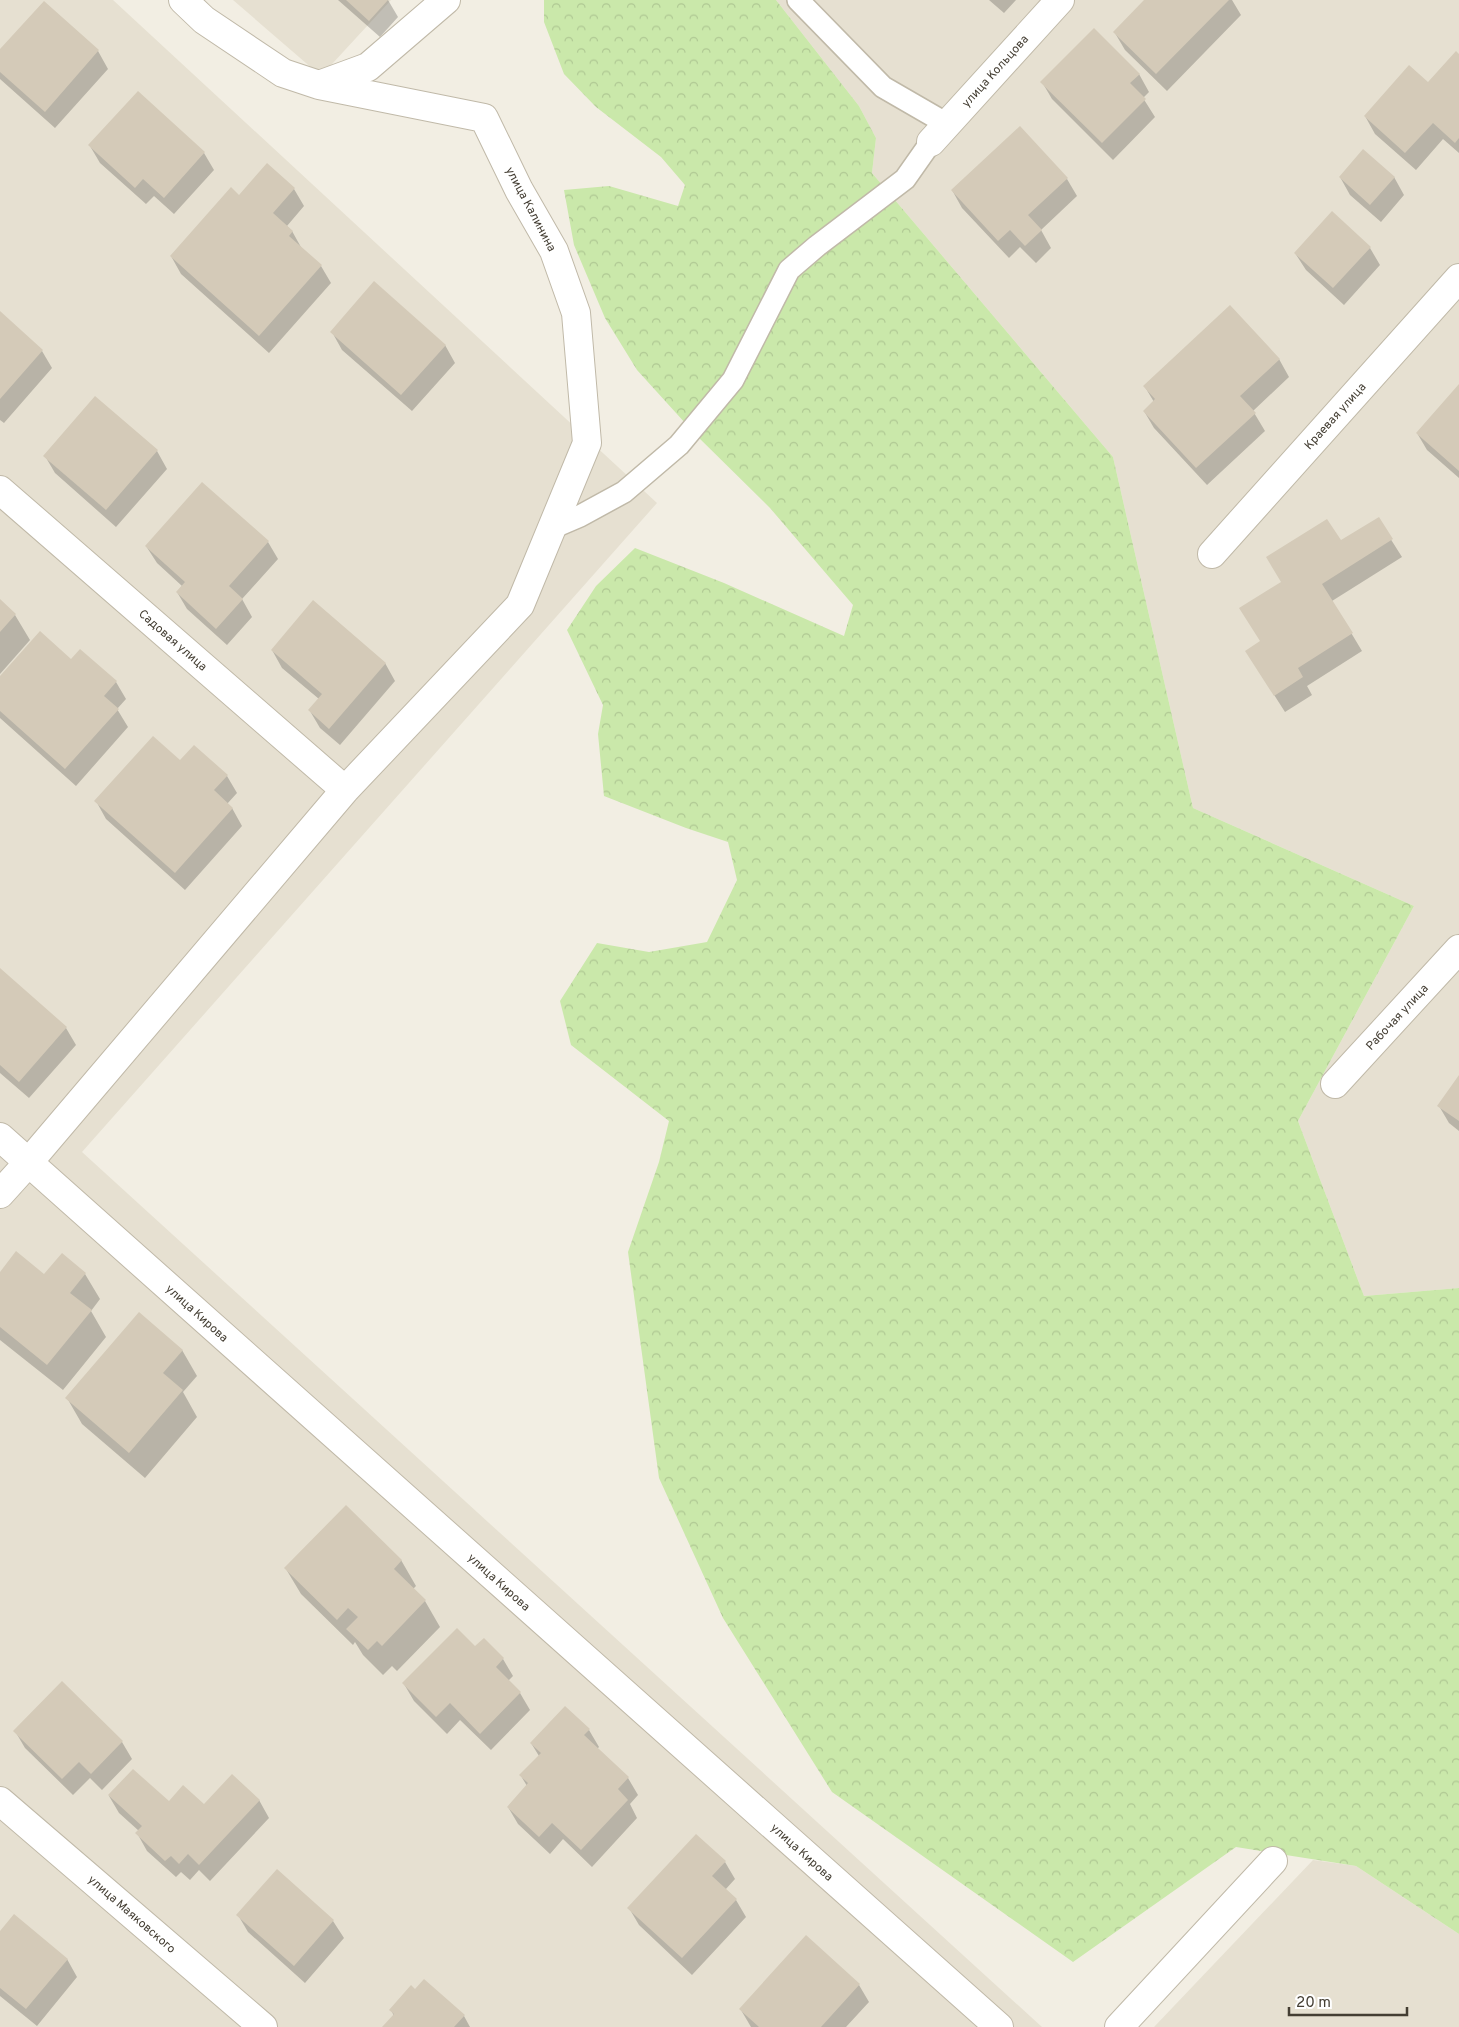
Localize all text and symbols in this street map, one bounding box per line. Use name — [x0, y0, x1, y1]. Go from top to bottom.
street label: улица Кольцова — [959, 32, 1033, 111]
street label: улица Калинина — [501, 164, 559, 255]
street label: Краевая улица — [1301, 380, 1370, 454]
street label: Садовая улица — [135, 606, 210, 675]
street label: Рабочая улица — [1363, 981, 1432, 1054]
street label: улица Кирова — [162, 1281, 231, 1346]
street label: улица Кирова — [464, 1550, 533, 1615]
street label: улица Кирова — [767, 1820, 836, 1885]
street label: улица Маяковского — [84, 1872, 179, 1958]
scale bar — [1289, 1984, 1406, 2016]
text: 20 m — [1296, 1994, 1331, 2013]

